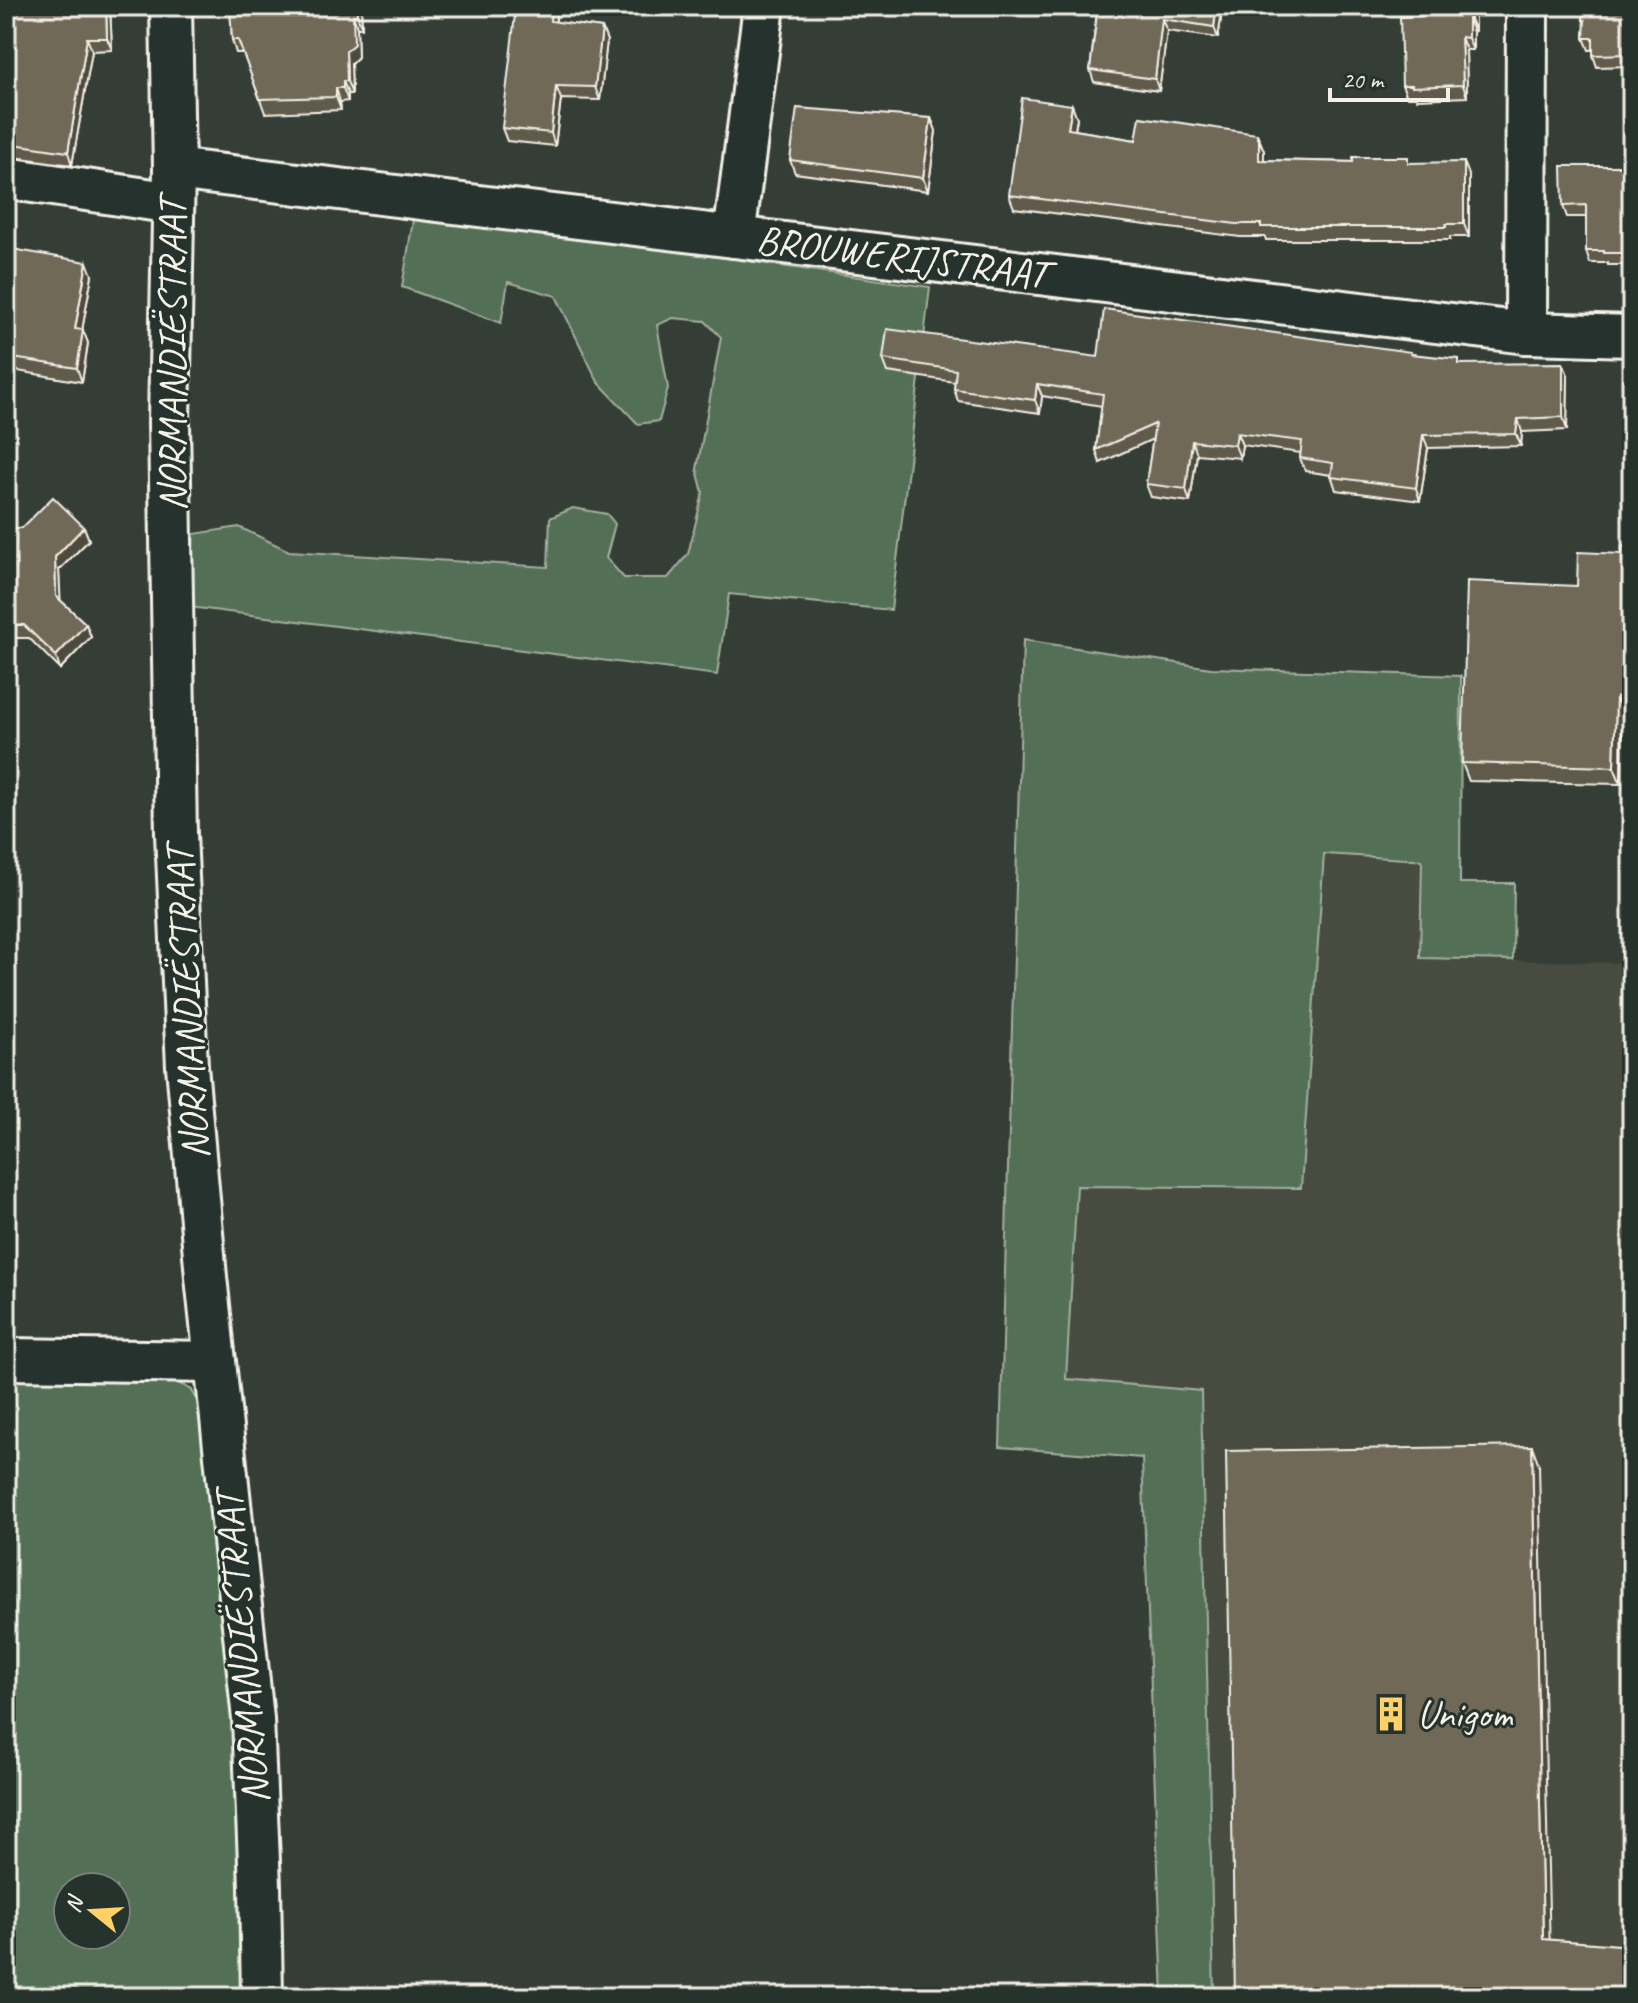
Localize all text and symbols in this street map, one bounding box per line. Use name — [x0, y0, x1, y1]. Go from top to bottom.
scale bar — [1330, 52, 1448, 102]
text: 20 m — [1342, 65, 1385, 95]
street label: NORMANDIËSTRAAT — [147, 191, 197, 511]
street label: BROUWERIJSTRAAT — [754, 214, 1060, 301]
street label: NORMANDIËSTRAAT — [153, 838, 220, 1160]
street label: NORMANDIËSTRAAT — [203, 1482, 281, 1806]
place label: Unigom — [1417, 1689, 1514, 1739]
building icon: Unigom — [1372, 1695, 1410, 1733]
north arrow — [52, 1871, 132, 1951]
text: N — [59, 1891, 90, 1916]

